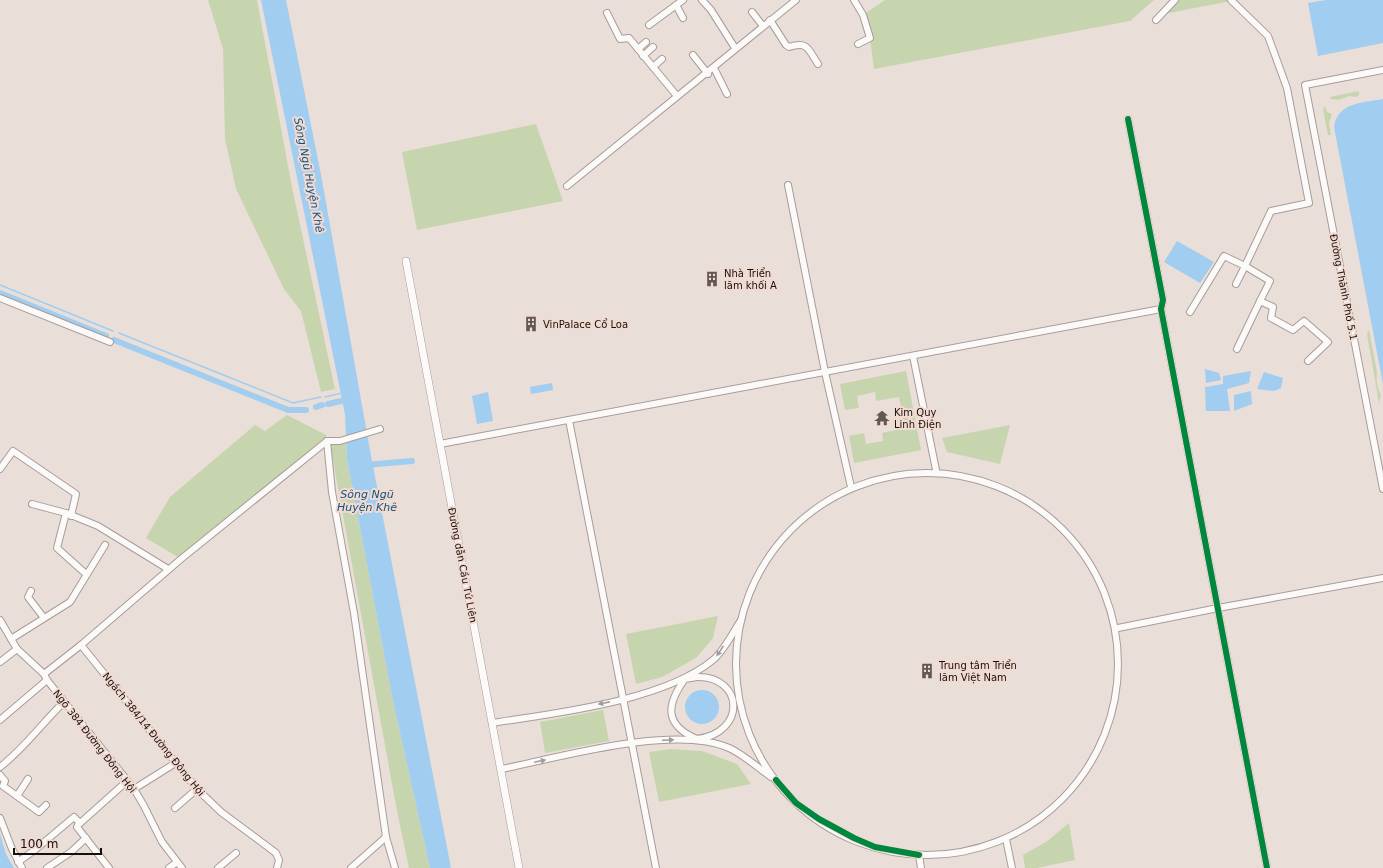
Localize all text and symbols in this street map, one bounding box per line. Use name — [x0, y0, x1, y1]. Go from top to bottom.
water label: Sông Ngũ Huyện Khê — [291, 117, 326, 234]
street label: Đường Thành Phố 5.1 — [1328, 233, 1359, 341]
place label: Nhà Triển lãm khối A — [724, 267, 777, 291]
building icon: Nhà Triển lãm khối A — [703, 270, 721, 288]
building icon: VinPalace Cổ Loa — [522, 315, 540, 333]
place label: VinPalace Cổ Loa — [543, 318, 628, 330]
place label: Kim Quy Linh Điện — [894, 407, 941, 431]
temple icon: Kim Quy Linh Điện — [873, 409, 891, 427]
water label: Sông Ngũ Huyện Khê — [337, 488, 397, 514]
street label: Đường dẫn Cầu Tứ Liên — [446, 506, 480, 624]
one-way arrow — [716, 646, 724, 656]
place label: Trung tâm Triển lãm Việt Nam — [938, 659, 1017, 684]
building icon: Trung tâm Triển lãm Việt Nam — [918, 662, 936, 680]
street label: Ngách 384/14 Đường Đông Hội — [100, 670, 207, 799]
street label: Ngõ 384 Đường Đông Hội — [50, 688, 138, 796]
one-way arrow — [598, 700, 610, 706]
one-way arrow — [662, 737, 674, 744]
one-way arrow — [534, 758, 546, 764]
scale bar — [14, 830, 101, 856]
text: 100 m — [20, 837, 58, 851]

